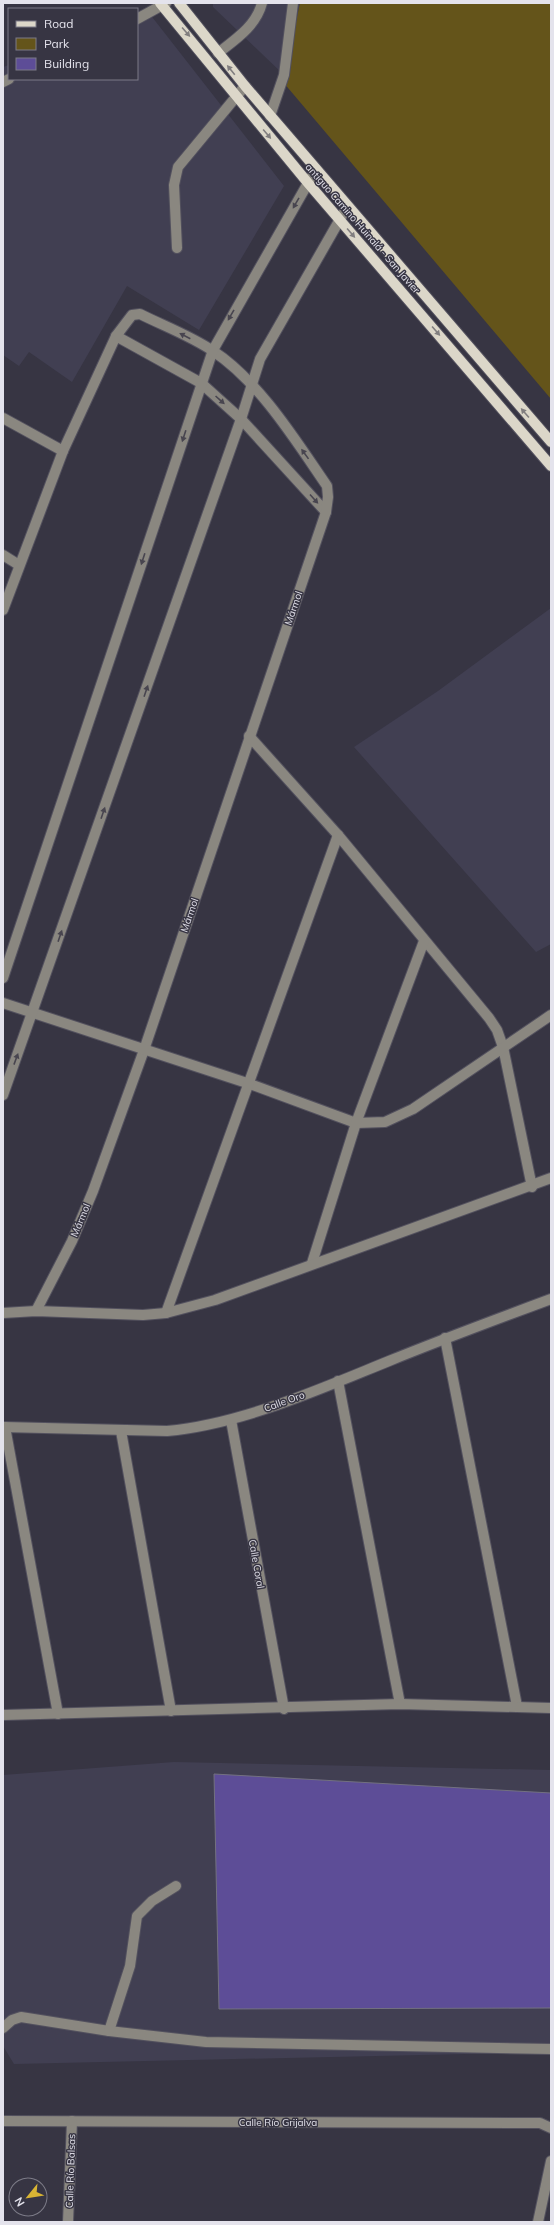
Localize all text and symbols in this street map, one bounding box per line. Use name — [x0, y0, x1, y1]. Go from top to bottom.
legend — [8, 8, 138, 80]
text: Road — [44, 16, 73, 31]
one-way arrow — [181, 27, 190, 38]
text: Park — [44, 36, 70, 51]
text: Building — [44, 56, 89, 71]
one-way arrow — [227, 64, 236, 75]
one-way arrow — [263, 128, 272, 139]
street label: antiguo Camino Huinalá - San Javier — [303, 161, 423, 296]
one-way arrow — [293, 197, 300, 209]
one-way arrow — [347, 228, 356, 238]
one-way arrow — [228, 310, 235, 321]
one-way arrow — [431, 326, 440, 337]
one-way arrow — [179, 333, 191, 340]
one-way arrow — [215, 395, 225, 405]
one-way arrow — [521, 408, 530, 418]
one-way arrow — [180, 430, 186, 442]
one-way arrow — [301, 449, 309, 459]
one-way arrow — [309, 494, 319, 504]
one-way arrow — [139, 554, 145, 566]
street label: Mármol — [282, 589, 305, 627]
one-way arrow — [143, 684, 149, 696]
one-way arrow — [100, 807, 106, 819]
street label: Mármol — [178, 896, 201, 934]
one-way arrow — [57, 930, 63, 942]
one-way arrow — [14, 1052, 20, 1064]
street label: Mármol — [68, 1202, 93, 1239]
street label: Calle Oro — [262, 1388, 307, 1415]
street label: Calle Coral — [246, 1539, 267, 1590]
street label: Calle Río Grijalva — [239, 2116, 317, 2129]
street label: Calle Río Balsas — [63, 2134, 78, 2208]
north arrow — [8, 2177, 48, 2217]
text: N — [11, 2195, 27, 2209]

